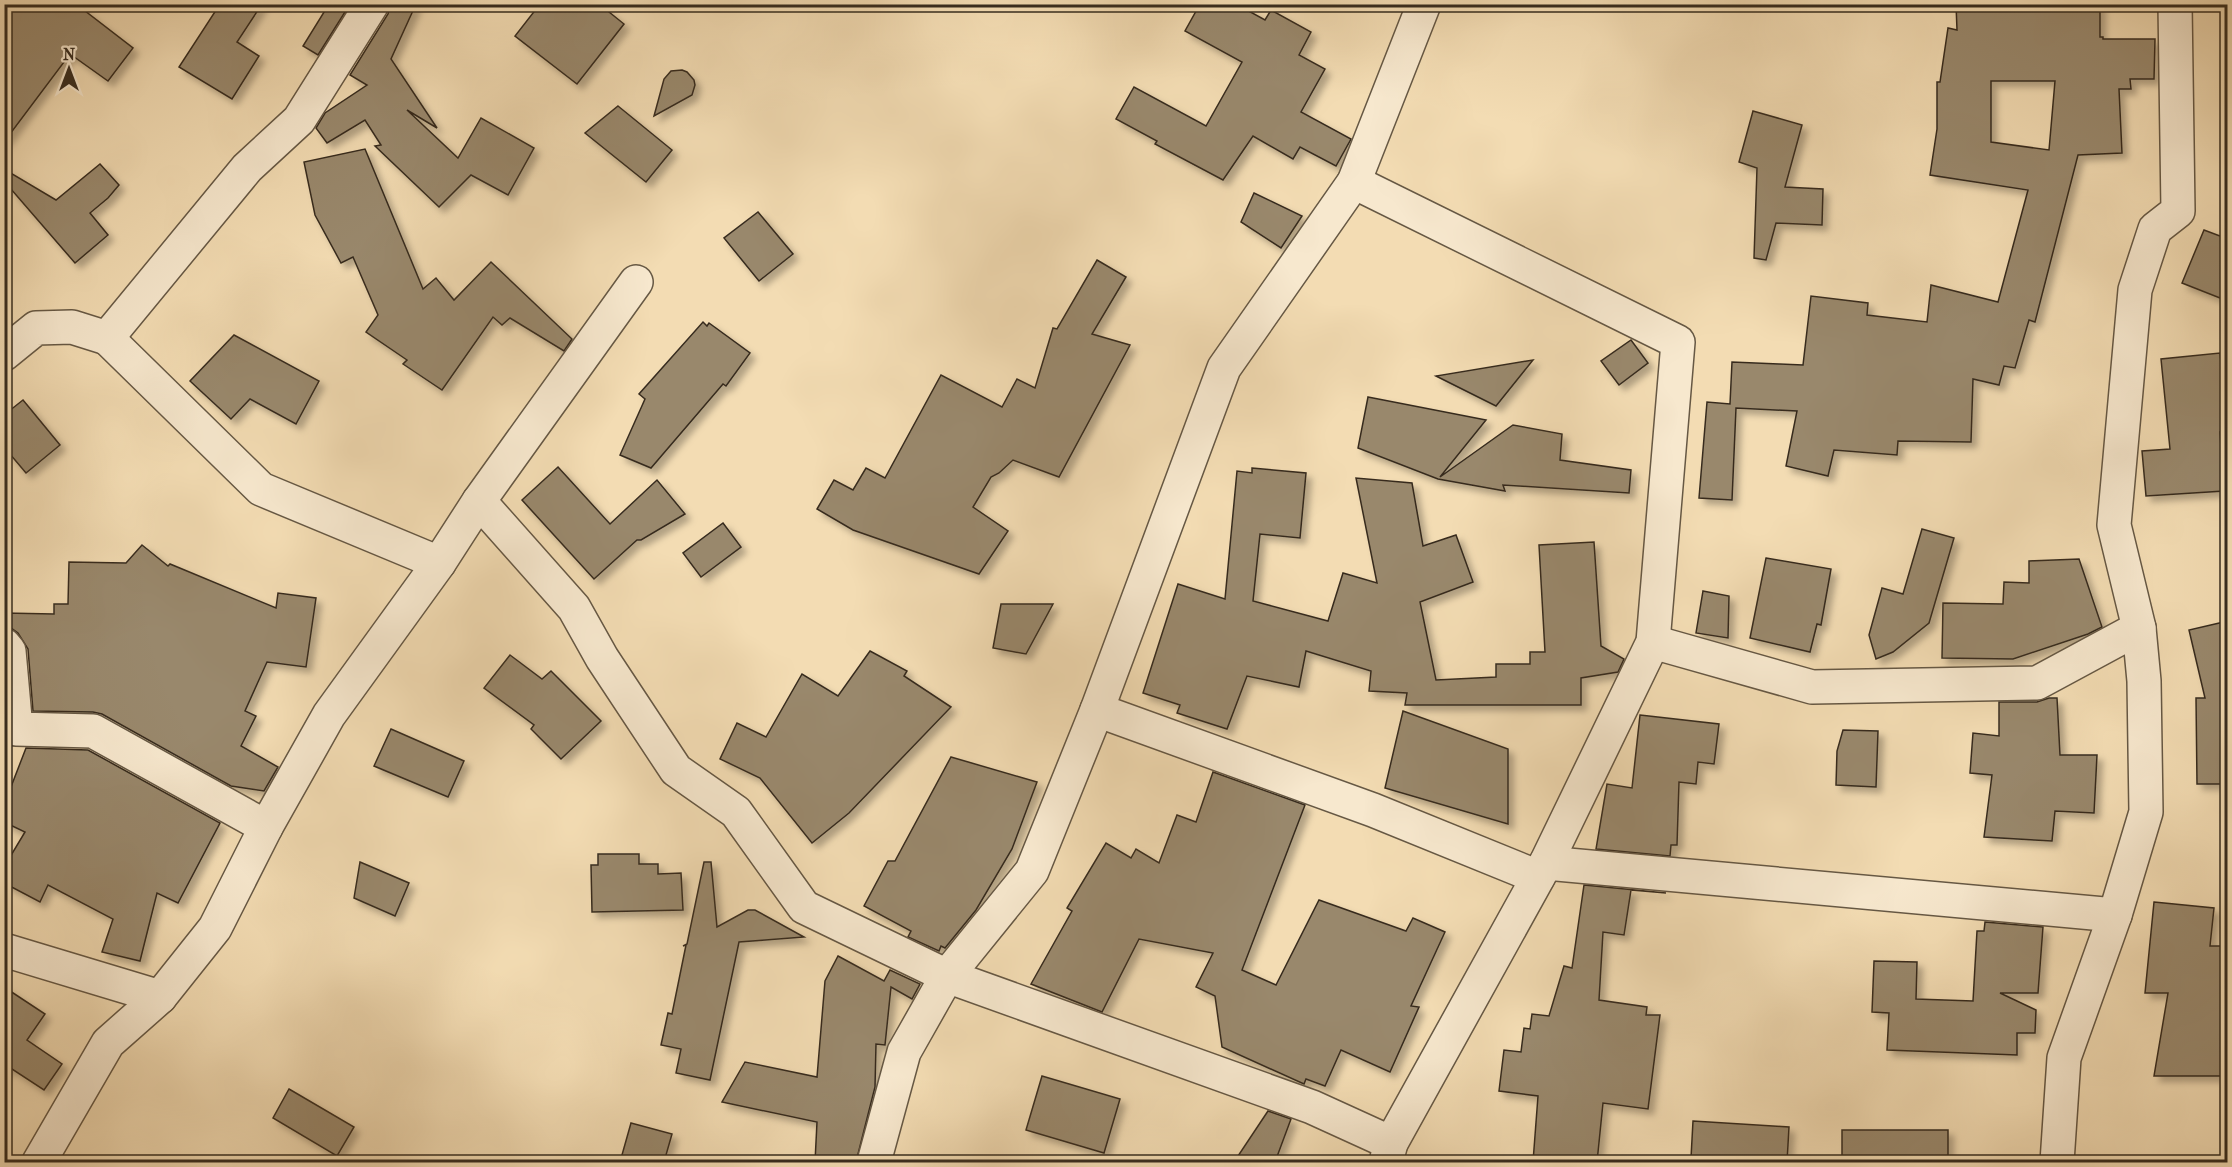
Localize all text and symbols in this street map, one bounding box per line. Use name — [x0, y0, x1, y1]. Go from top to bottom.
north arrow — [39, 39, 99, 99]
text: N — [63, 45, 76, 64]

